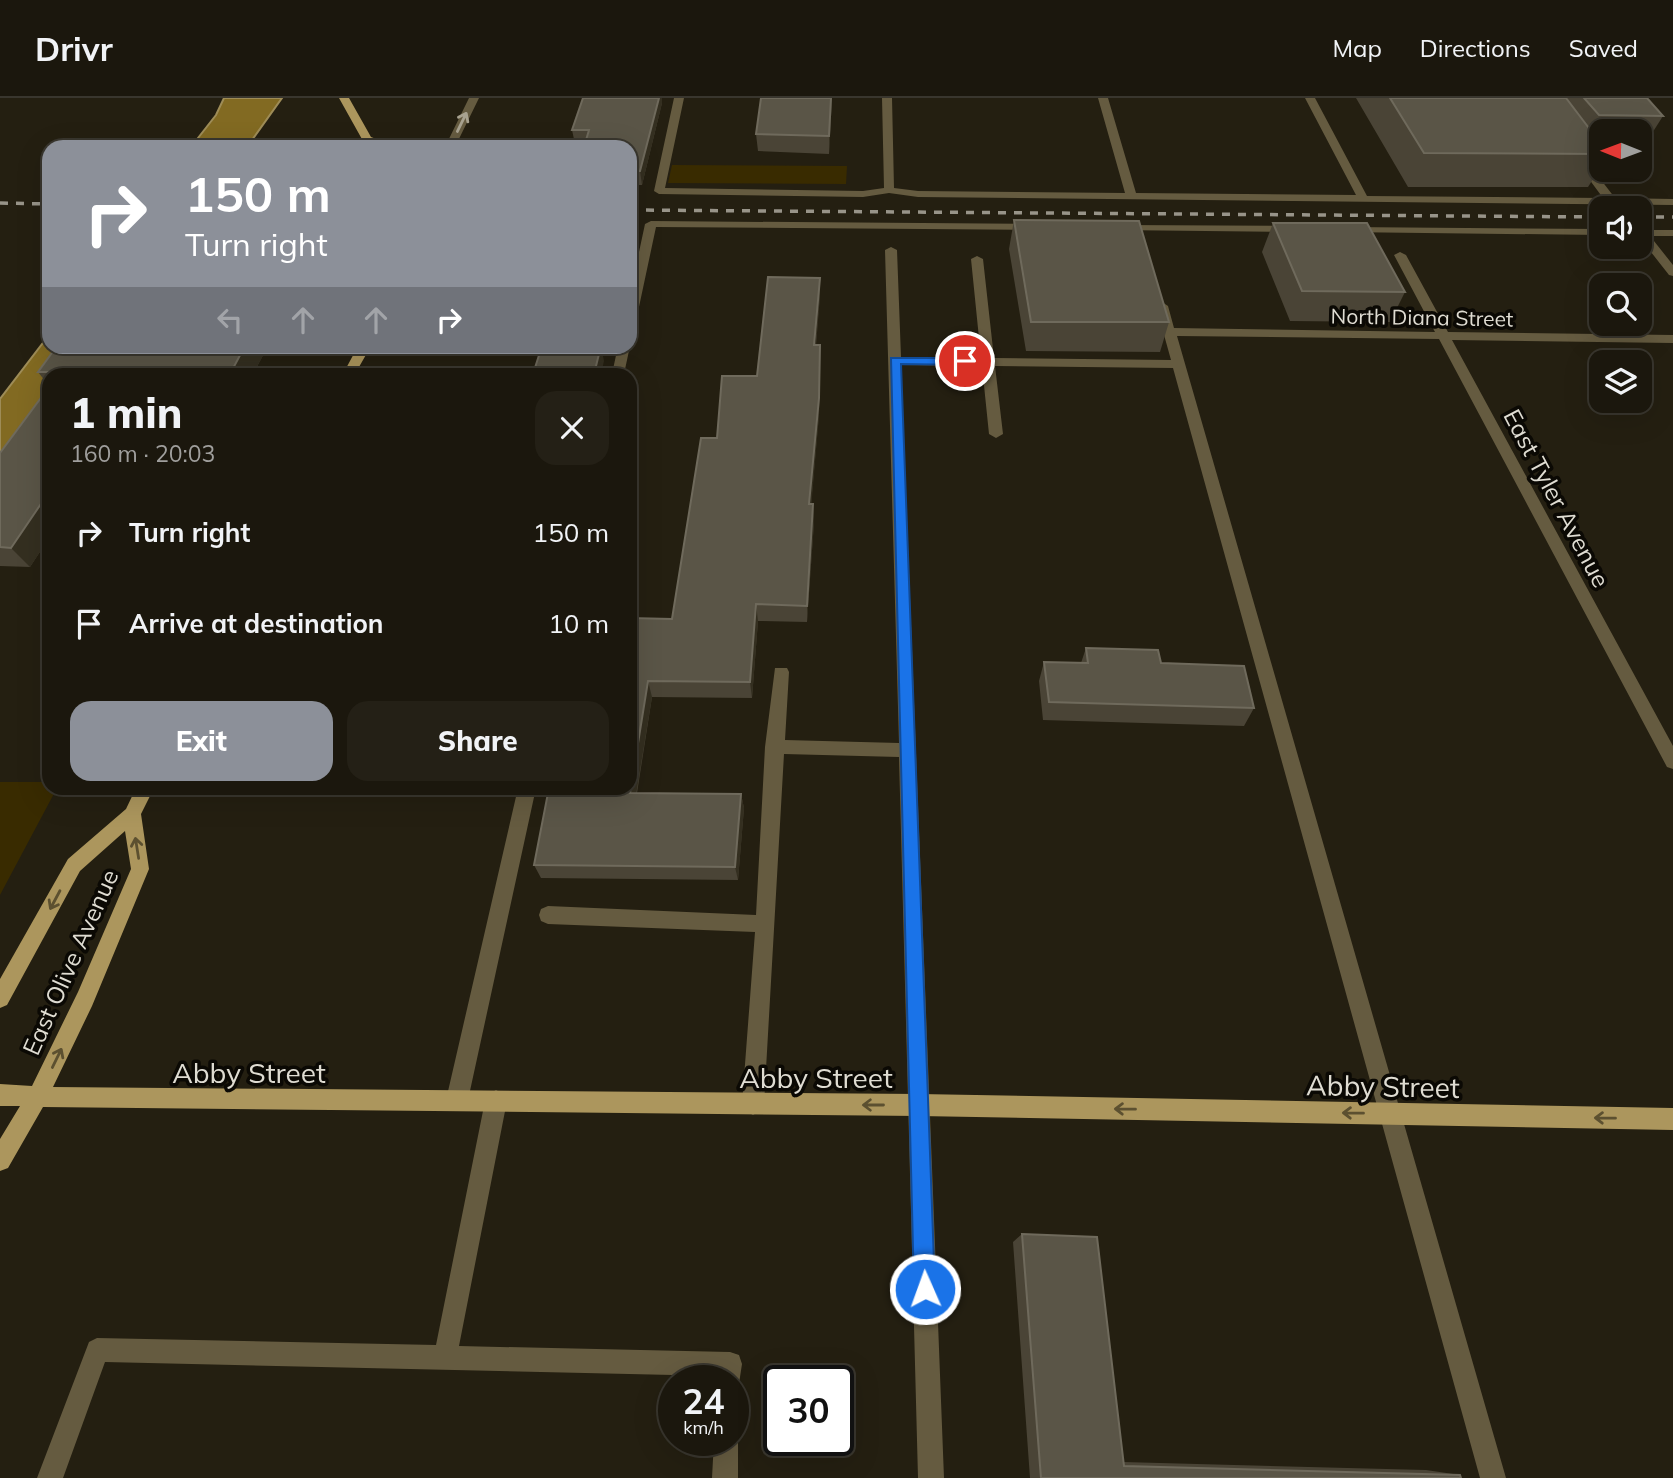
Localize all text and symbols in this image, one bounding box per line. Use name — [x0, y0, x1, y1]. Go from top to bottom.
text: Drivr — [35, 28, 113, 69]
text: Map — [1332, 33, 1382, 63]
text: Directions — [1420, 33, 1531, 63]
text: Saved — [1569, 33, 1638, 63]
one-way arrow — [456, 112, 469, 133]
north arrow — [1589, 119, 1652, 182]
map controls — [1589, 119, 1652, 413]
text: 150 m — [185, 163, 331, 224]
icon: right — [70, 168, 161, 259]
button: sound — [1589, 196, 1652, 259]
text: Turn right — [185, 224, 328, 264]
button: search — [1589, 273, 1652, 336]
icon: left — [211, 301, 249, 339]
icon: ahead — [284, 301, 322, 339]
icon: ahead — [357, 301, 395, 339]
icon: right — [430, 301, 468, 339]
street label: North Diana Street — [1330, 302, 1514, 332]
pin — [935, 331, 995, 391]
icon: arrive — [946, 342, 984, 380]
button: layers — [1589, 350, 1652, 413]
text: 1 min — [70, 386, 183, 439]
button: close — [535, 391, 609, 465]
street label: East Tyler Avenue — [1497, 404, 1617, 592]
text: 160 m · 20:03 — [70, 439, 215, 468]
icon: right — [70, 514, 108, 552]
text: Turn right — [129, 516, 250, 549]
text: 150 m — [533, 516, 609, 549]
icon: arrive — [70, 605, 108, 643]
text: Arrive at destination — [129, 607, 384, 640]
text: 10 m — [548, 607, 609, 640]
button: Exit — [70, 701, 333, 781]
button: Share — [347, 701, 609, 781]
one-way arrow — [130, 837, 143, 860]
street label: East Olive Avenue — [16, 864, 124, 1060]
one-way arrow — [48, 890, 62, 910]
one-way arrow — [50, 1048, 64, 1069]
street label: Abby Street — [172, 1055, 326, 1090]
street label: Abby Street — [739, 1060, 893, 1095]
street label: Abby Street — [1306, 1067, 1460, 1105]
one-way arrow — [862, 1098, 885, 1112]
one-way arrow — [1114, 1102, 1137, 1116]
one-way arrow — [1342, 1106, 1365, 1120]
one-way arrow — [1594, 1111, 1617, 1124]
position arrow — [888, 1252, 962, 1326]
speed limit sign: 30 — [763, 1365, 854, 1456]
text: 24 — [682, 1379, 725, 1423]
text: km/h — [683, 1416, 724, 1439]

